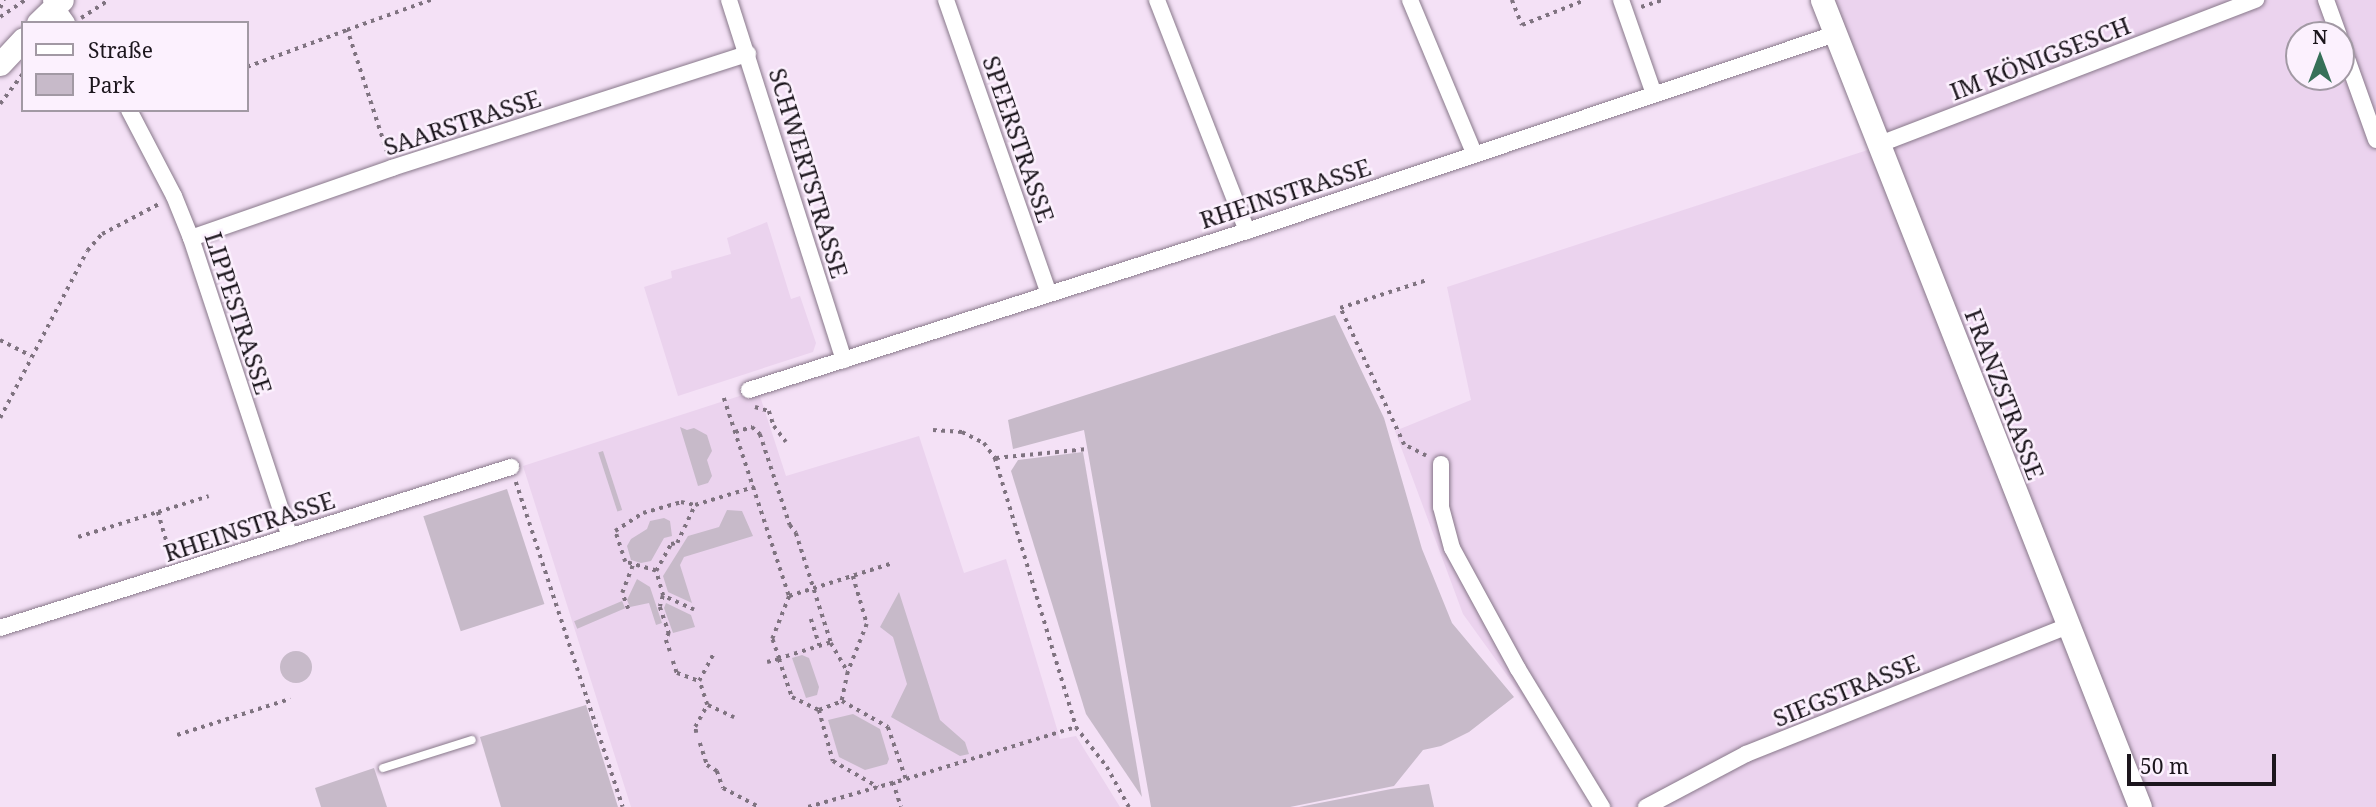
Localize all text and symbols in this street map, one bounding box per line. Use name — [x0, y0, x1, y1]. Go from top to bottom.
street label: IM KÖNIGSESCH — [1946, 10, 2134, 106]
legend — [21, 21, 248, 112]
north arrow — [2285, 21, 2355, 91]
text: N — [2313, 24, 2327, 50]
text: Straße — [88, 36, 153, 64]
street label: SPEERSTRASSE — [977, 52, 1061, 226]
street label: SCHWERTSTRASSE — [763, 65, 855, 281]
text: Park — [88, 71, 135, 99]
street label: SAARSTRASSE — [380, 83, 544, 161]
street label: RHEINSTRASSE — [1196, 152, 1374, 234]
street label: LIPPESTRASSE — [199, 228, 279, 398]
street label: FRANZSTRASSE — [1959, 305, 2051, 483]
street label: RHEINSTRASSE — [160, 485, 338, 567]
street label: SIEGSTRASSE — [1769, 648, 1923, 732]
scale bar — [2131, 740, 2280, 784]
text: 50 m — [2140, 752, 2189, 780]

